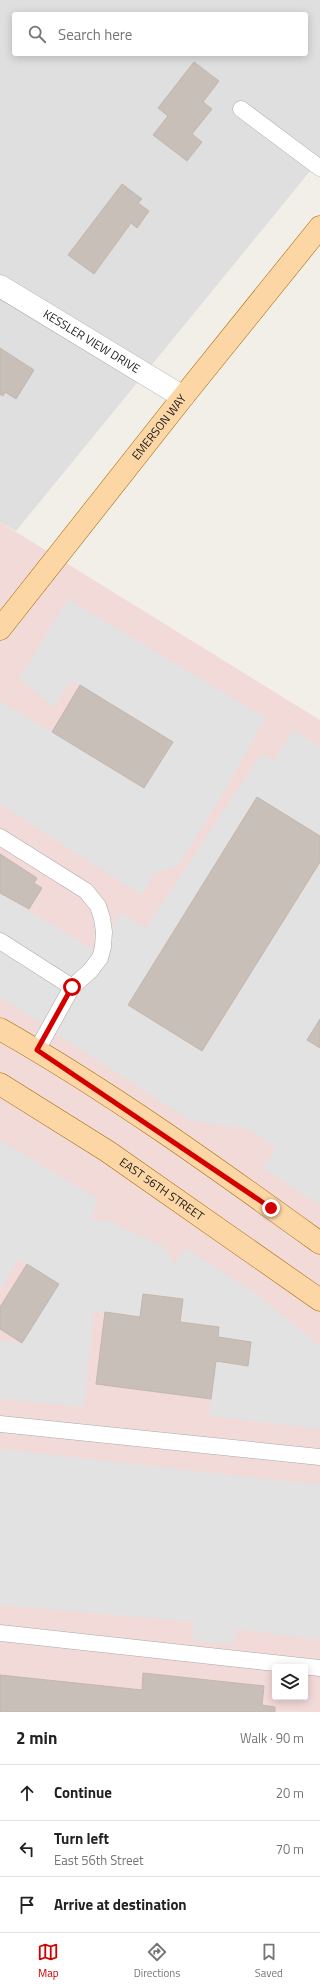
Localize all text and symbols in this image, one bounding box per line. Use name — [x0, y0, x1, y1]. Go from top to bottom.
search box — [12, 12, 308, 56]
icon: search — [26, 23, 48, 45]
text: Search here — [58, 23, 132, 46]
street label: KESSLER VIEW DRIVE — [40, 304, 144, 378]
street label: EMERSON WAY — [127, 389, 191, 464]
route start — [63, 978, 81, 996]
street label: EAST 56TH STREET — [116, 1153, 209, 1226]
route end — [262, 1199, 280, 1217]
map controls — [272, 1664, 308, 1700]
button: layers — [272, 1664, 308, 1700]
text: 2 min — [16, 1725, 57, 1751]
text: Walk · 90 m — [240, 1728, 304, 1748]
text: Continue — [54, 1781, 112, 1804]
icon: ahead — [16, 1782, 38, 1804]
text: 20 m — [276, 1783, 304, 1803]
text: Turn left — [54, 1827, 109, 1850]
icon: left — [16, 1838, 38, 1860]
text: 70 m — [276, 1839, 304, 1859]
text: East 56th Street — [54, 1850, 144, 1870]
text: Arrive at destination — [54, 1893, 187, 1916]
icon: arrive — [16, 1894, 38, 1916]
tab: Map — [37, 1941, 59, 1981]
tab: Directions — [134, 1941, 180, 1981]
tab: Saved — [255, 1941, 283, 1981]

